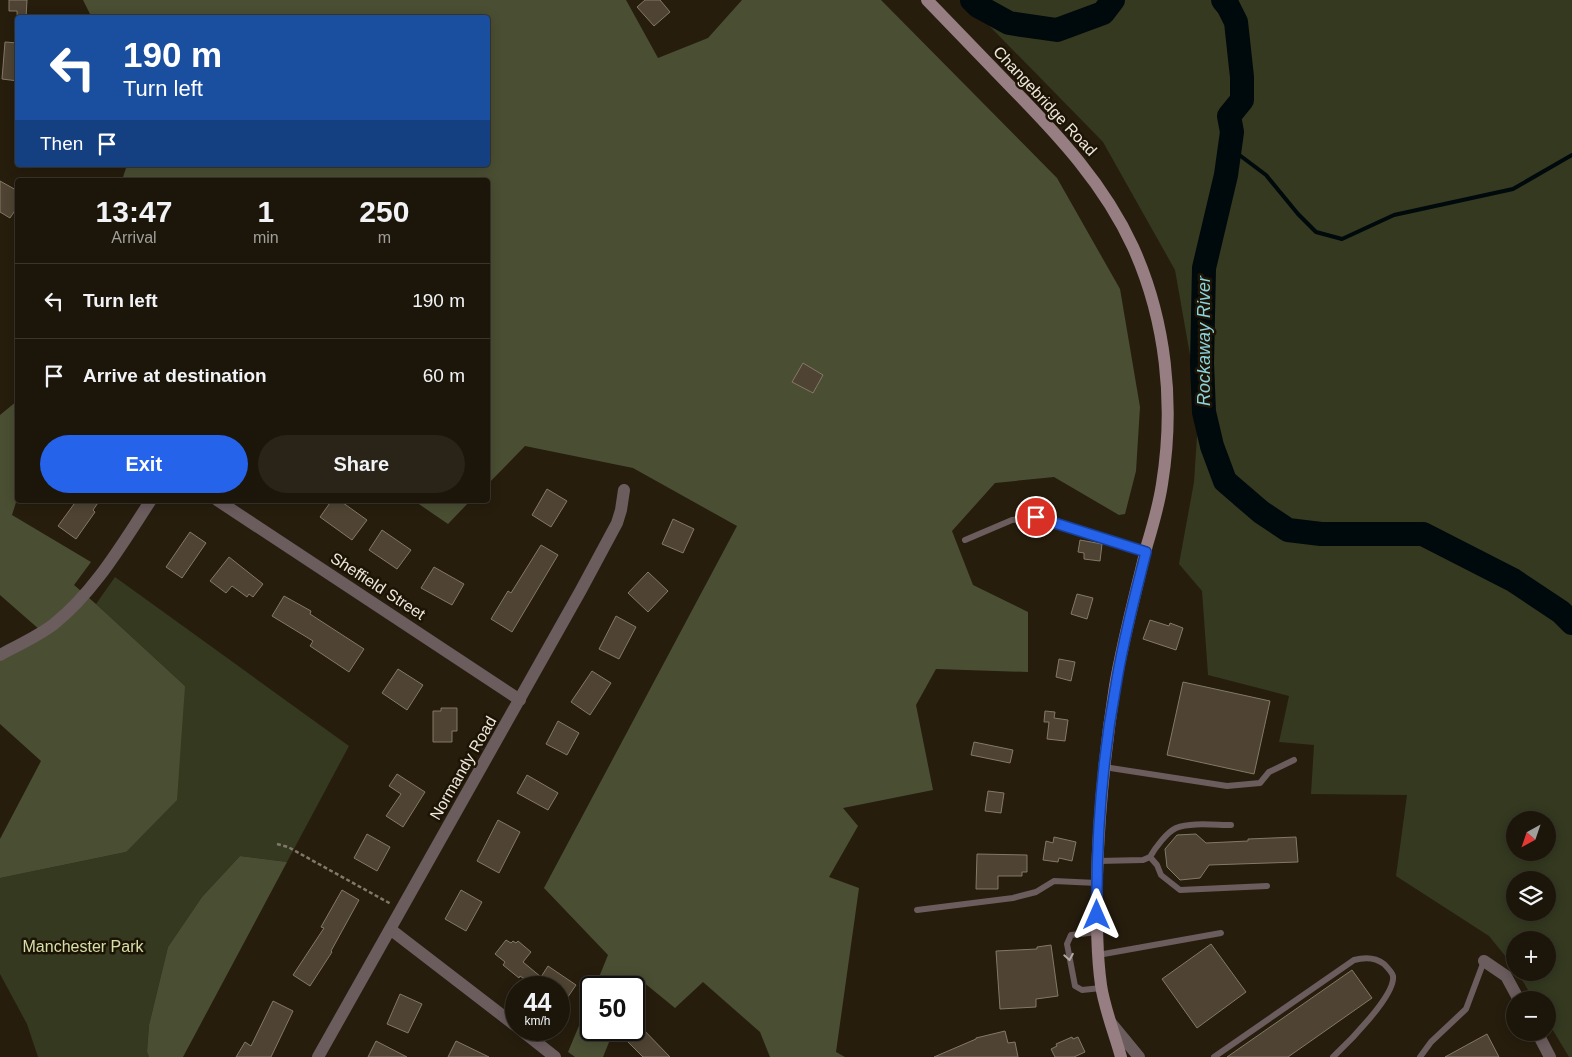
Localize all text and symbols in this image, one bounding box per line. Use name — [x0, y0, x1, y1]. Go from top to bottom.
icon: left — [40, 35, 105, 100]
text: 190 m — [123, 35, 222, 74]
street label: Changebridge Road — [990, 43, 1100, 159]
text: Turn left — [123, 76, 203, 101]
icon: arrive — [93, 130, 121, 158]
text: Then — [40, 133, 83, 154]
text: 13:47 — [96, 195, 172, 228]
text: 1 — [257, 195, 274, 228]
text: 250 — [359, 195, 409, 228]
text: Arrival — [111, 229, 157, 246]
text: min — [253, 229, 279, 246]
text: m — [378, 229, 391, 246]
water label: Rockaway River — [1194, 275, 1214, 406]
icon: left — [40, 287, 68, 315]
text: Turn left — [83, 290, 158, 311]
text: 190 m — [412, 290, 465, 311]
icon: arrive — [40, 362, 68, 390]
text: Arrive at destination — [83, 365, 267, 386]
text: 60 m — [423, 365, 465, 386]
button: Exit — [40, 435, 248, 493]
button: Share — [258, 435, 465, 493]
pin — [1015, 496, 1057, 538]
icon: arrive — [1022, 503, 1050, 531]
street label: Sheffield Street — [328, 549, 429, 623]
street label: Normandy Road — [427, 713, 499, 823]
north arrow — [1506, 811, 1556, 861]
map controls — [1506, 811, 1556, 1041]
button: layers — [1506, 871, 1556, 921]
position arrow — [1070, 888, 1122, 940]
button: + — [1506, 931, 1556, 981]
park label: Manchester Park — [23, 938, 144, 955]
one-way arrow — [1064, 952, 1074, 961]
speed limit sign: 50 — [580, 976, 645, 1041]
text: 44 — [524, 988, 551, 1016]
button: − — [1506, 991, 1556, 1041]
text: km/h — [524, 1014, 551, 1028]

